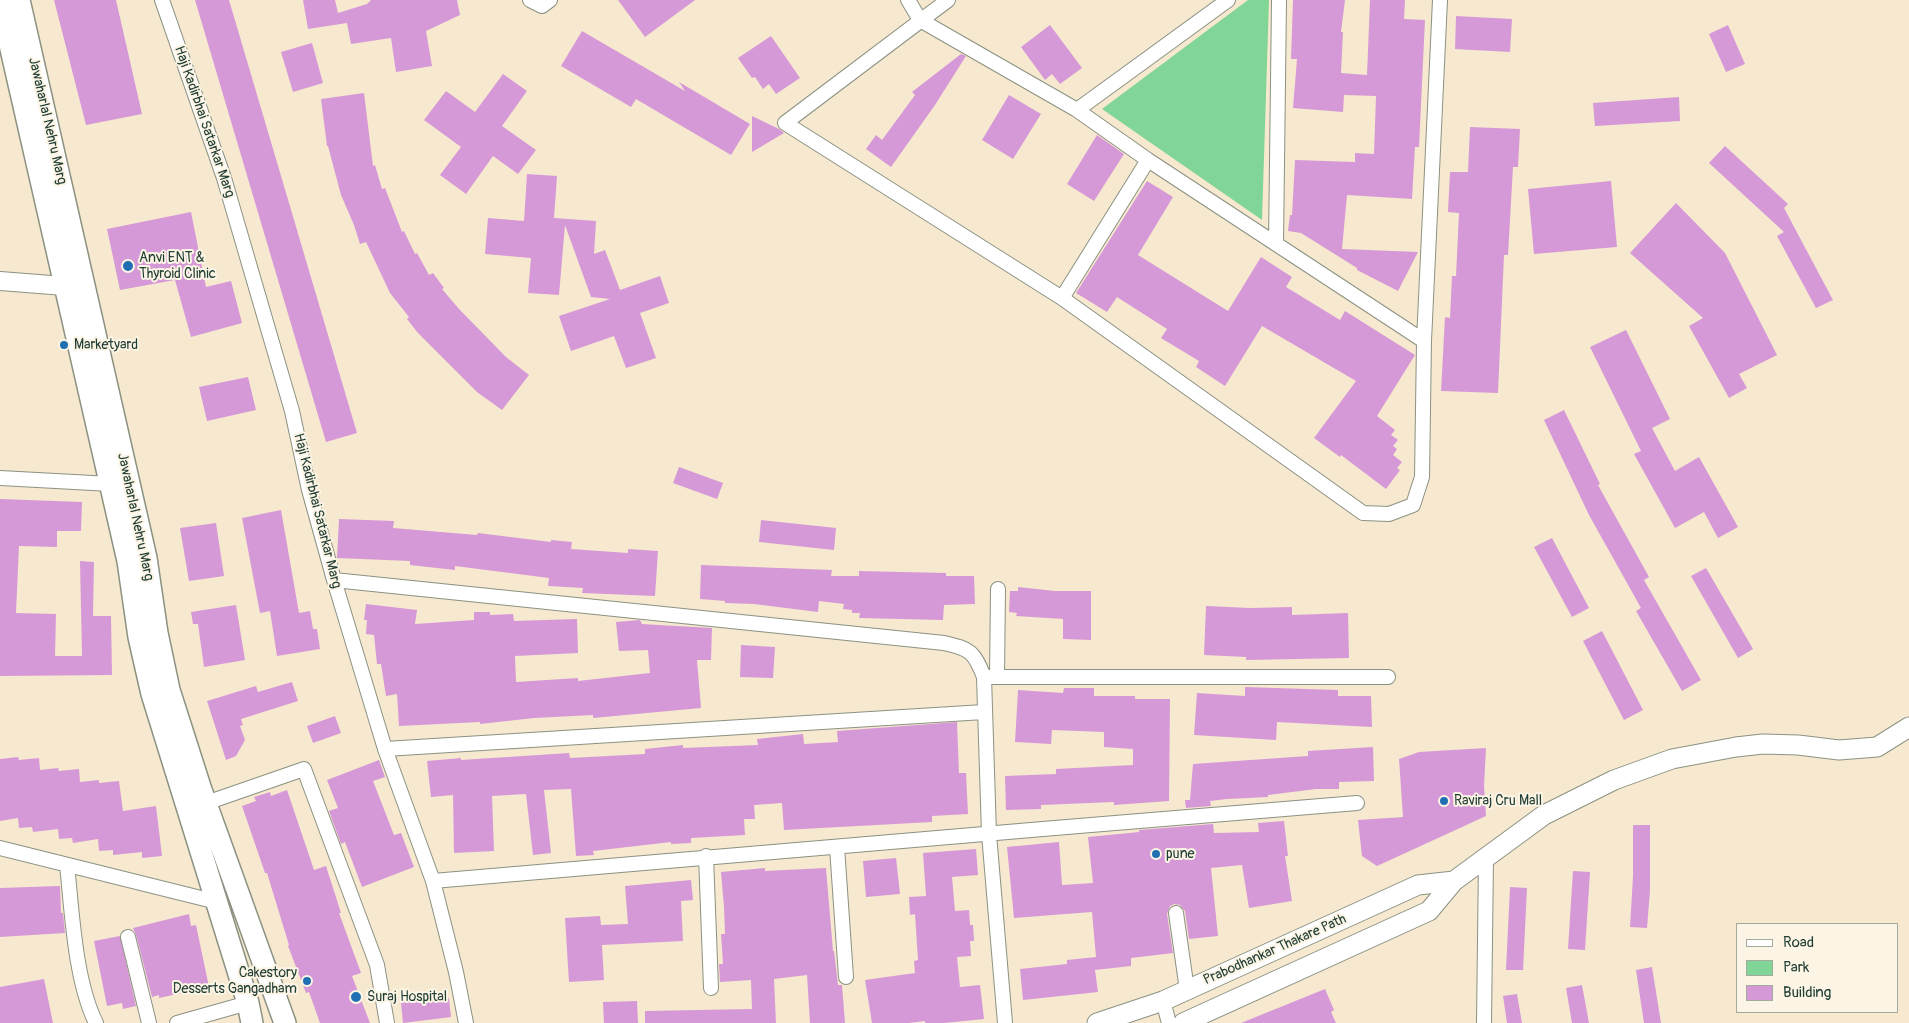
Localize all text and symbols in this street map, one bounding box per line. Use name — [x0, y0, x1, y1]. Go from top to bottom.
street label: Haji Kadirbhai Satarkar Marg — [170, 44, 238, 200]
street label: Jawaharlal Nehru Marg — [24, 56, 70, 186]
place label: Anvi ENT & Thyroid Clinic — [139, 250, 216, 282]
marker: Anvi ENT & Thyroid Clinic — [121, 259, 135, 273]
place label: Marketyard — [74, 337, 138, 353]
marker: Marketyard — [58, 339, 70, 351]
street label: Haji Kadirbhai Satarkar Marg — [290, 432, 344, 590]
street label: Jawaharlal Nehru Marg — [113, 452, 157, 582]
place label: Raviraj Cru Mall — [1454, 793, 1542, 809]
marker: Raviraj Cru Mall — [1438, 795, 1450, 807]
place label: pune — [1166, 846, 1194, 862]
marker: pune — [1150, 848, 1162, 860]
street label: Prabodhankar Thakare Path — [1201, 911, 1349, 989]
legend — [1736, 923, 1899, 1013]
text: Road — [1783, 933, 1814, 952]
text: Park — [1783, 958, 1809, 977]
place label: Cakestory Desserts Gangadham — [173, 965, 297, 998]
marker: Cakestory Desserts Gangadham — [301, 975, 313, 987]
text: Building — [1783, 983, 1831, 1002]
place label: Suraj Hospital — [367, 989, 447, 1005]
marker: Suraj Hospital — [349, 990, 363, 1004]

